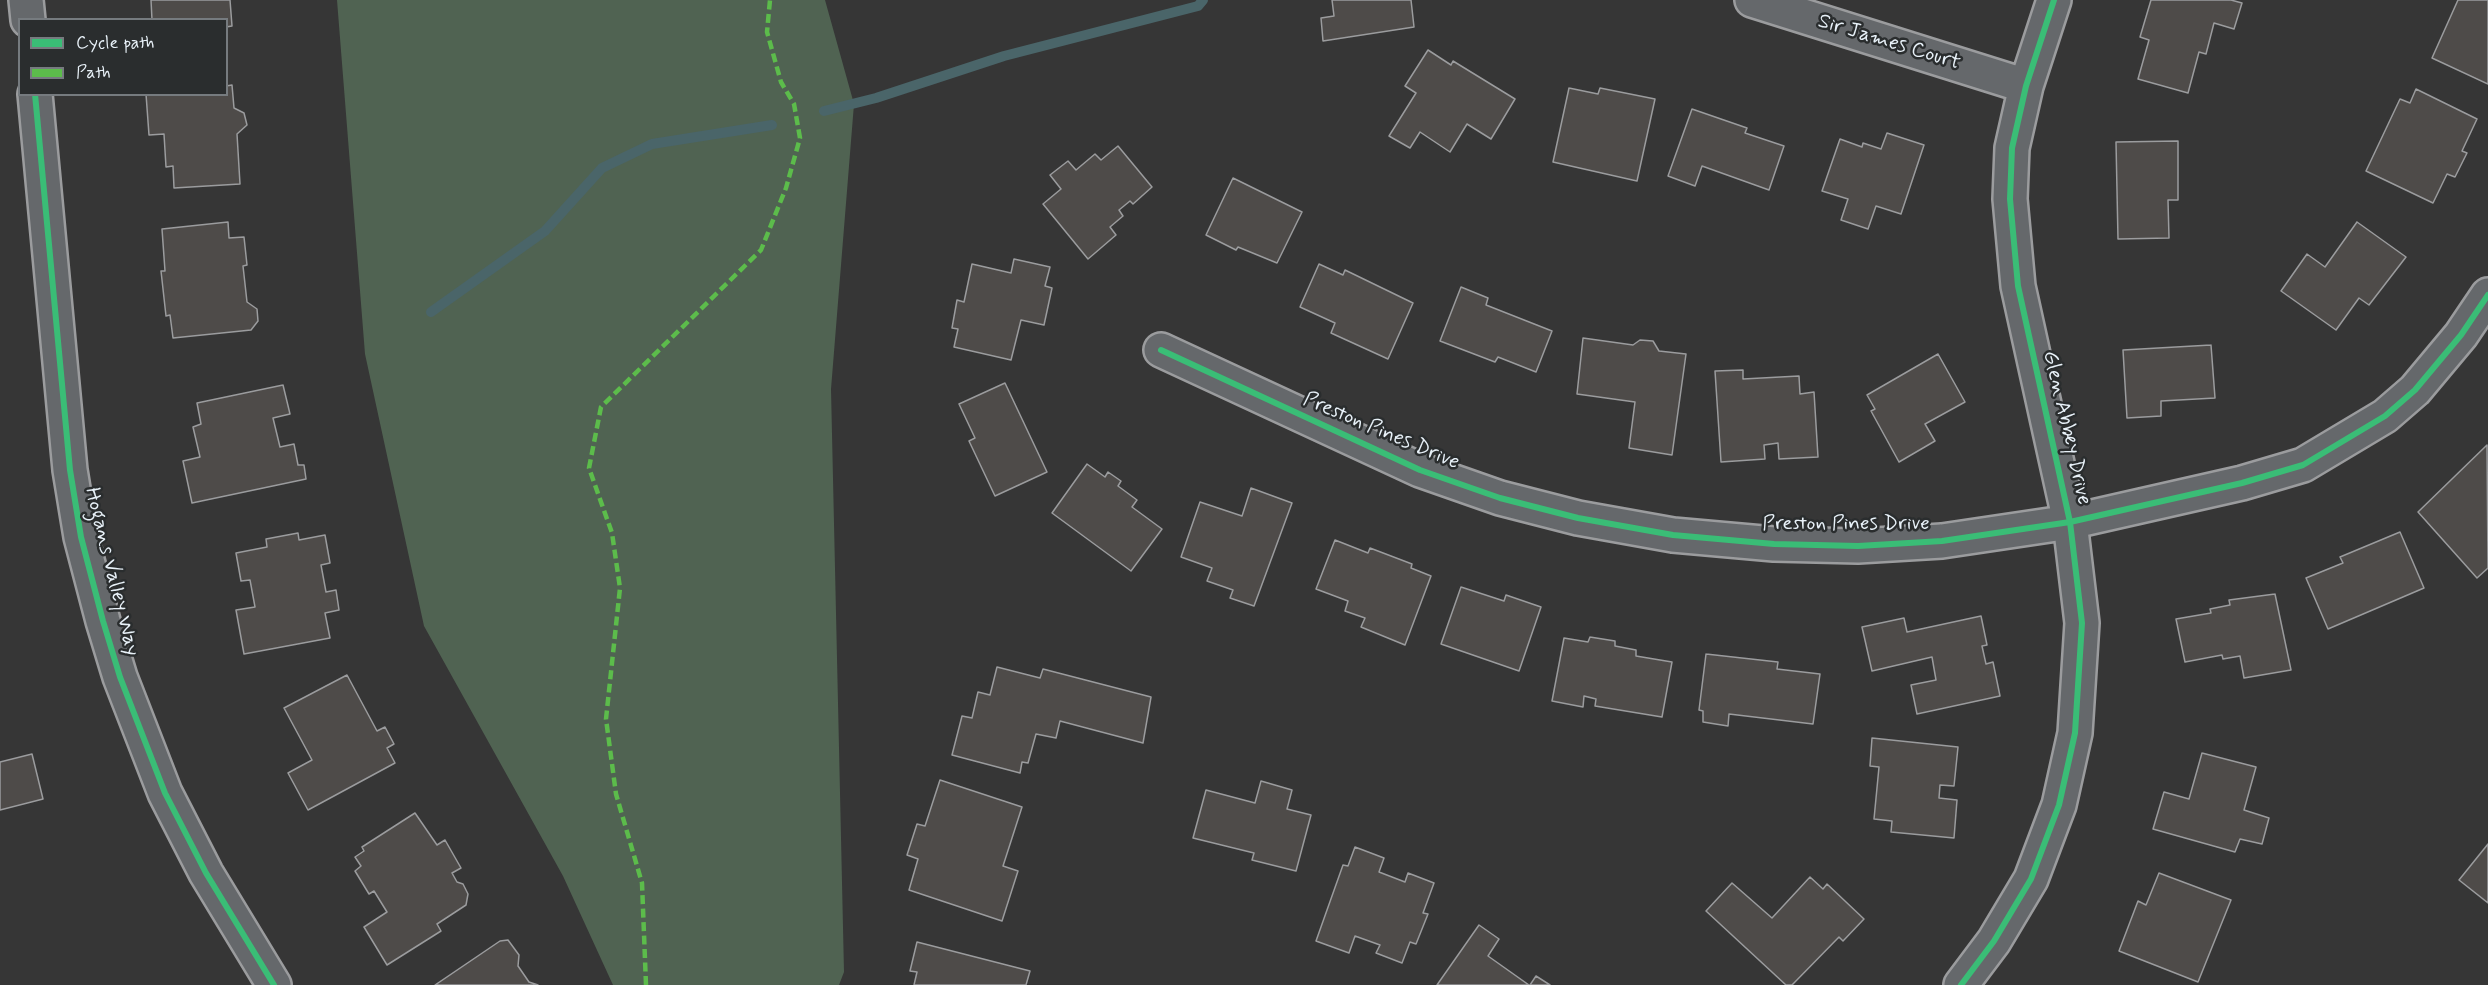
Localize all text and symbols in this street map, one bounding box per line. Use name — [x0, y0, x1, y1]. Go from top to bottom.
street label: Sir James Court — [1815, 9, 1963, 77]
legend — [18, 18, 228, 96]
text: Cycle path — [76, 31, 154, 55]
text: Path — [76, 61, 111, 85]
street label: Glen Abbey Drive — [2036, 348, 2096, 508]
street label: Preston Pines Drive — [1299, 388, 1463, 476]
street label: Hogans Valley Way — [78, 485, 144, 659]
street label: Preston Pines Drive — [1762, 512, 1930, 538]

